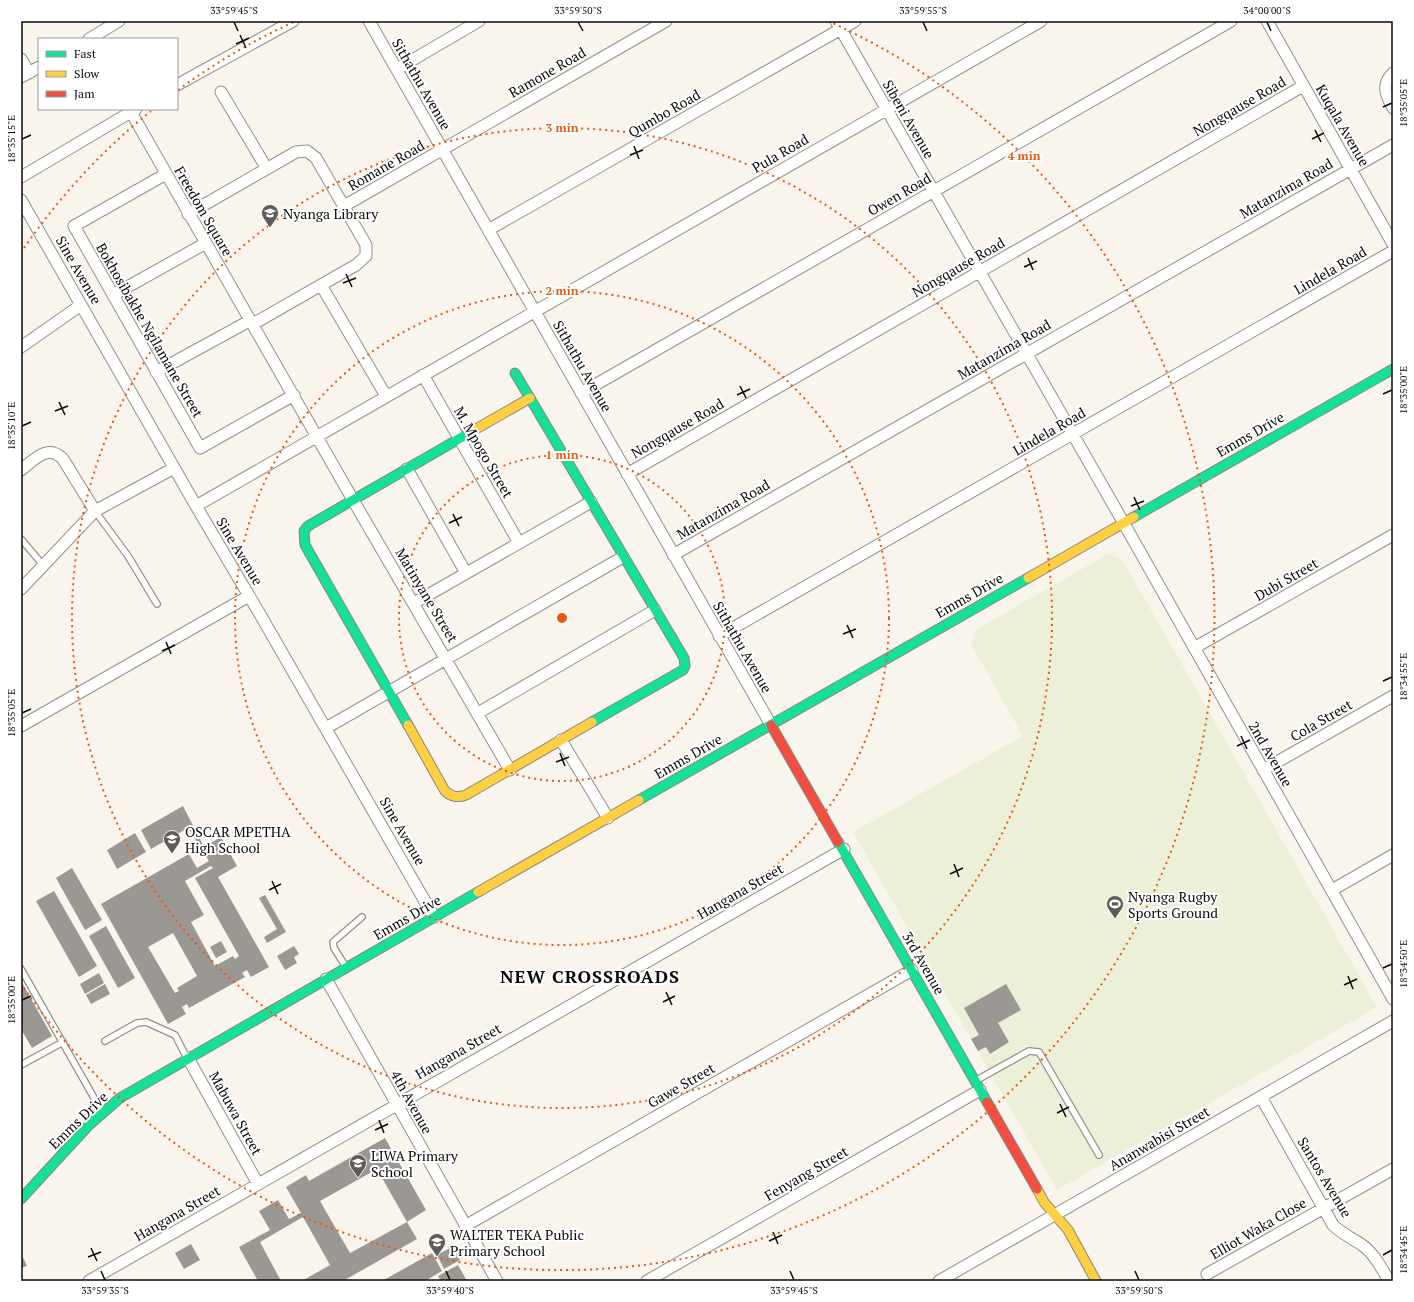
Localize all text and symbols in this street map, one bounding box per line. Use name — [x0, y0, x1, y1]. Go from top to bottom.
text: 33°59'45"S — [210, 4, 258, 17]
text: 33°59'50"S — [554, 4, 602, 17]
text: 33°59'55"S — [899, 4, 947, 17]
text: 34°00'00"S — [1243, 4, 1291, 17]
street label: Sithathu Avenue — [388, 35, 456, 133]
legend — [38, 38, 178, 110]
street label: Ramone Road — [505, 42, 589, 102]
text: Fast — [74, 46, 97, 61]
text: Slow — [74, 66, 100, 81]
street label: Nongqause Road — [1189, 72, 1289, 140]
street label: Sibeni Avenue — [879, 76, 939, 162]
text: 18°35'05"E — [1397, 79, 1410, 127]
street label: Kuqala Avenue — [1312, 80, 1374, 170]
street label: Qumbo Road — [624, 85, 704, 141]
text: Jam — [74, 86, 95, 101]
text: 18°35'15"E — [5, 115, 18, 163]
text: 3 min — [546, 120, 579, 135]
street label: Pula Road — [748, 129, 812, 177]
street label: Romane Road — [344, 135, 428, 195]
text: 4 min — [1008, 148, 1041, 163]
street label: Matanzima Road — [1236, 154, 1336, 222]
street label: Freedom Square — [171, 163, 237, 259]
street label: Owen Road — [864, 168, 934, 220]
school or university icon: Nyanga Library — [260, 203, 280, 228]
place label: Nyanga Library — [283, 204, 379, 223]
street label: Sine Avenue — [52, 232, 106, 308]
street label: Nongqause Road — [908, 233, 1008, 301]
street label: Bokhosibakhe Ngilamane Street — [92, 239, 208, 422]
street label: Lindela Road — [1290, 241, 1370, 298]
text: 2 min — [546, 283, 579, 298]
street label: Matanzima Road — [954, 315, 1054, 383]
street label: Sithathu Avenue — [549, 317, 617, 415]
text: 18°35'00"E — [1397, 366, 1410, 414]
street label: Nongqause Road — [627, 394, 727, 462]
text: 18°35'10"E — [5, 402, 18, 450]
street label: Lindela Road — [1009, 402, 1089, 459]
street label: M. Mpogo Street — [450, 403, 518, 502]
street label: Emms Drive — [1213, 407, 1287, 461]
text: 1 min — [546, 447, 579, 462]
street label: Matanzima Road — [673, 475, 773, 543]
street label: Sine Avenue — [212, 514, 268, 588]
street label: Matinyane Street — [391, 544, 463, 647]
street label: Dubi Street — [1251, 553, 1322, 605]
street label: Emms Drive — [932, 568, 1006, 622]
street label: Sithathu Avenue — [709, 598, 777, 696]
centre of rings — [555, 611, 569, 625]
text: 18°34'55"E — [1397, 653, 1410, 701]
text: 18°35'05"E — [5, 689, 18, 737]
street label: Cola Street — [1287, 694, 1356, 745]
street label: 2nd Avenue — [1245, 718, 1297, 790]
street label: Emms Drive — [651, 729, 725, 783]
street label: Sine Avenue — [376, 793, 430, 869]
place label: OSCAR MPETHA High School — [185, 822, 291, 857]
school or university icon: OSCAR MPETHA High School — [162, 829, 182, 854]
street label: Hangana Street — [694, 858, 787, 923]
place label: Nyanga Rugby Sports Ground — [1128, 887, 1218, 922]
street label: Emms Drive — [370, 890, 444, 944]
sports icon: Nyanga Rugby Sports Ground — [1105, 894, 1125, 919]
street label: 3rd Avenue — [898, 928, 950, 998]
text: 18°34'50"E — [1397, 940, 1410, 988]
district label: NEW CROSSROADS — [500, 964, 680, 988]
text: 18°35'00"E — [5, 976, 18, 1024]
street label: Hangana Street — [412, 1018, 505, 1083]
street label: Gawe Street — [644, 1058, 719, 1112]
street label: 4th Avenue — [387, 1067, 437, 1137]
street label: Mabuwa Street — [205, 1068, 267, 1159]
street label: Emms Drive — [44, 1087, 112, 1153]
street label: Ananwabisi Street — [1105, 1101, 1214, 1175]
street label: Santos Avenue — [1293, 1133, 1357, 1221]
street label: Fenyang Street — [761, 1141, 852, 1205]
place label: LIWA Primary School — [371, 1146, 459, 1181]
school or university icon: LIWA Primary School — [348, 1153, 368, 1178]
street label: Hangana Street — [131, 1180, 224, 1245]
street label: Elliot Waka Close — [1206, 1193, 1310, 1263]
place label: WALTER TEKA Public Primary School — [450, 1225, 584, 1260]
text: 18°34'45"E — [1397, 1226, 1410, 1274]
school or university icon: WALTER TEKA Public Primary School — [427, 1232, 447, 1257]
text: 33°59'35"S — [81, 1284, 129, 1297]
text: 33°59'40"S — [426, 1284, 474, 1297]
text: 33°59'45"S — [770, 1284, 818, 1297]
text: 33°59'50"S — [1115, 1284, 1163, 1297]

